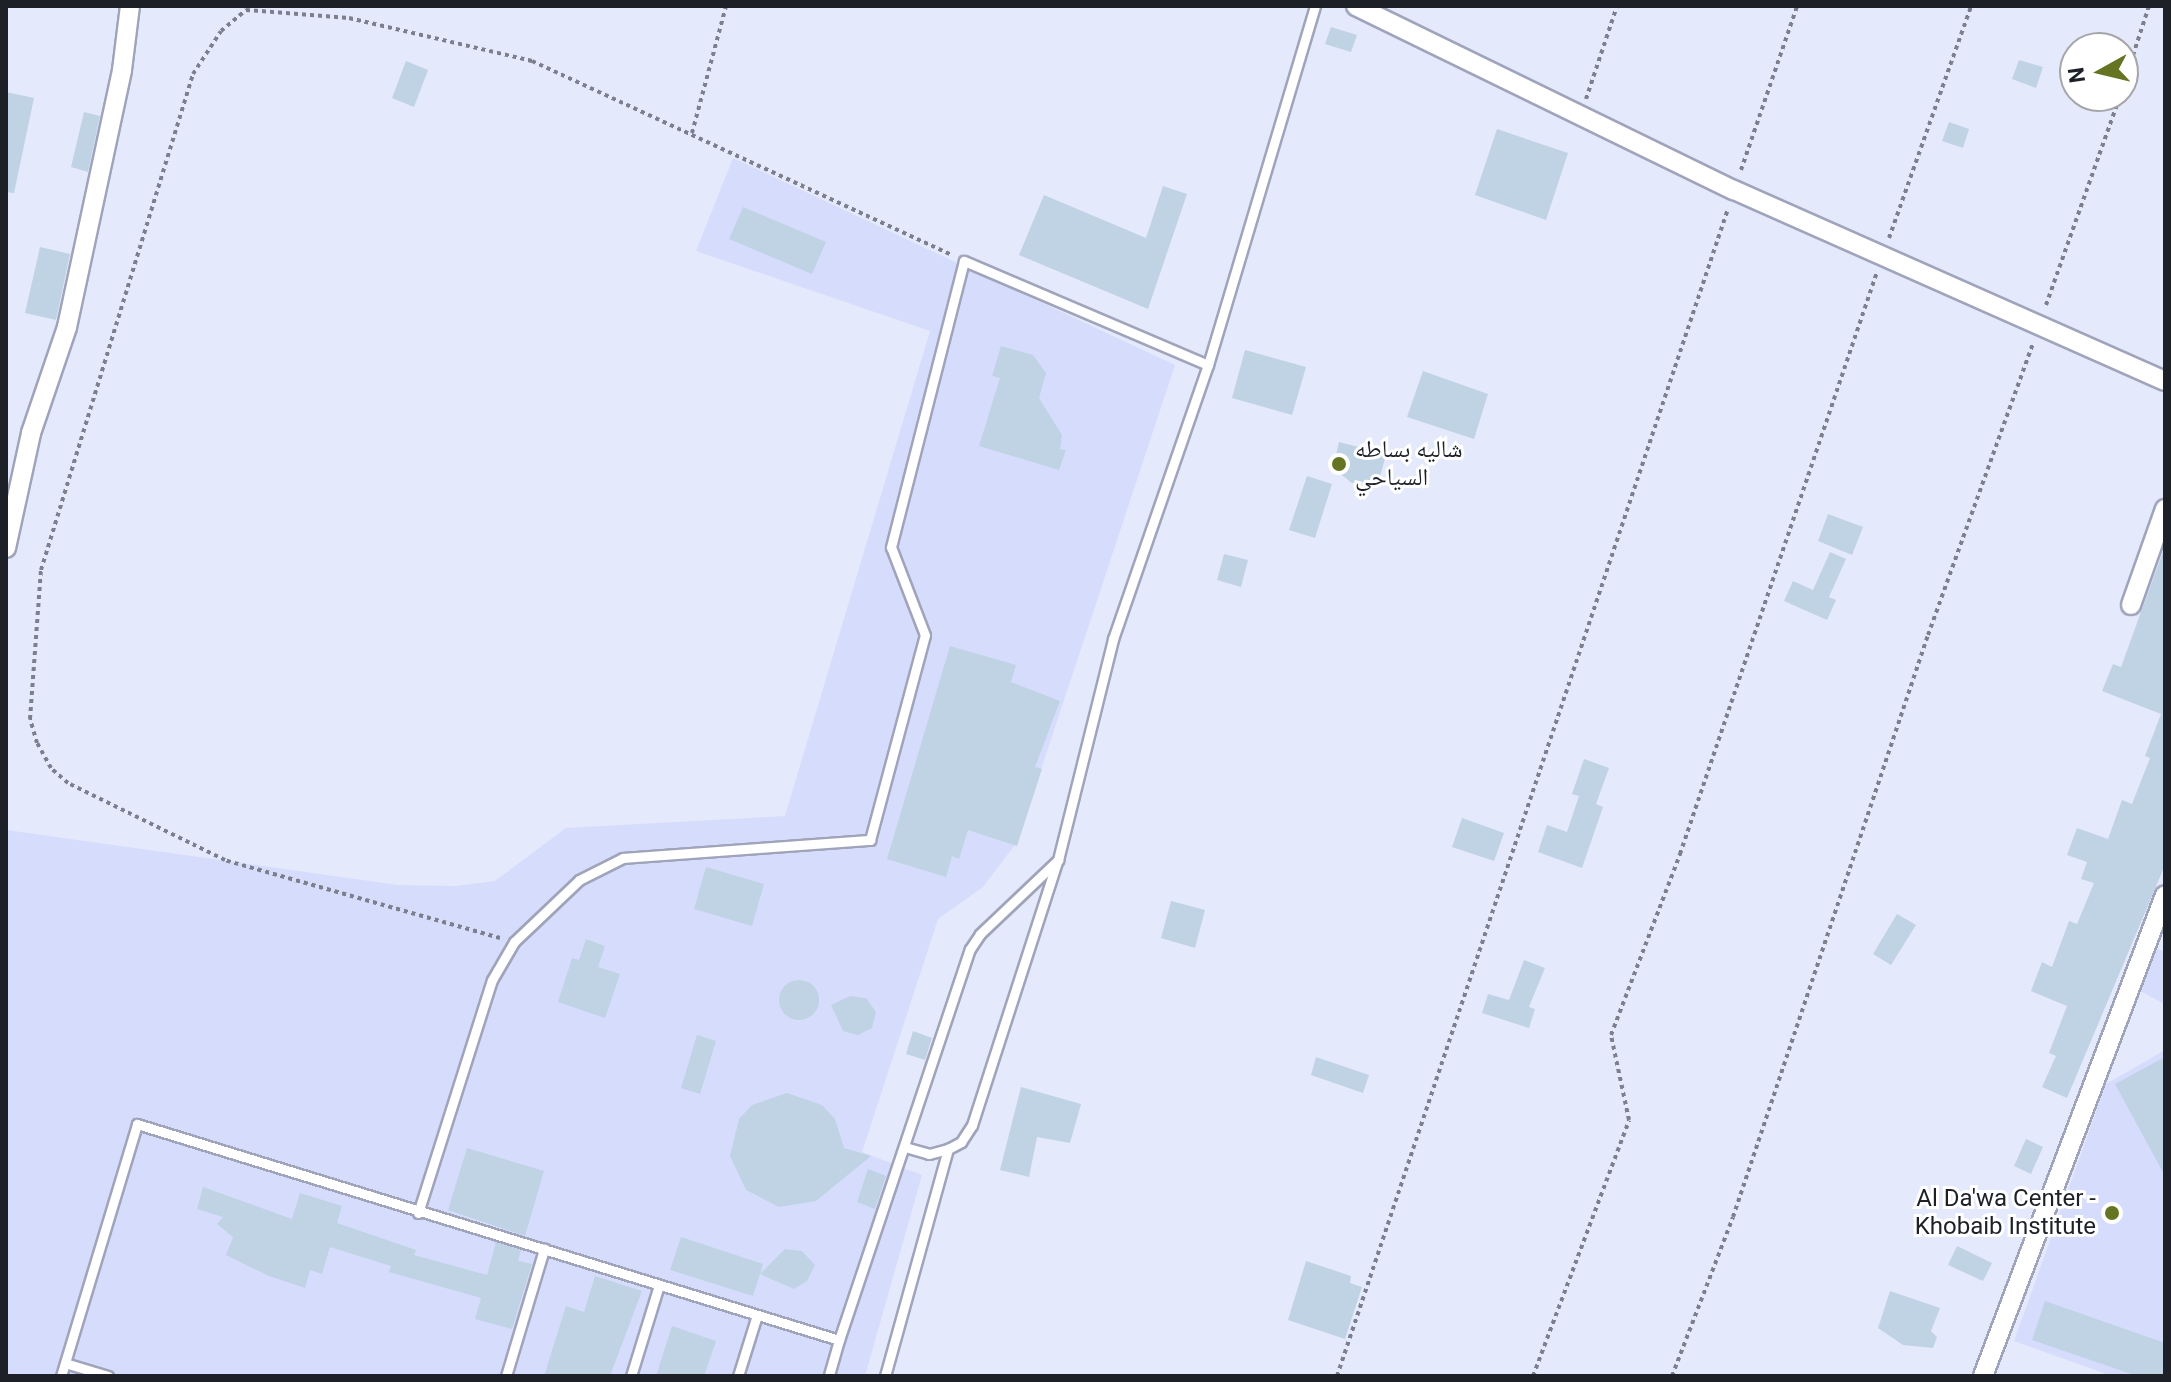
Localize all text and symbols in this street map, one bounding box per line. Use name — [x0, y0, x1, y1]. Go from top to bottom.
north arrow — [2059, 32, 2139, 112]
text: N — [2063, 66, 2090, 85]
place label: شاليه بساطه السياحي — [1355, 436, 1463, 492]
marker: شاليه بساطه السياحي — [1330, 455, 1348, 473]
place label: Al Da'wa Center - Khobaib Institute — [1915, 1185, 2096, 1241]
marker: Al Da'wa Center - Khobaib Institute — [2103, 1204, 2121, 1222]

